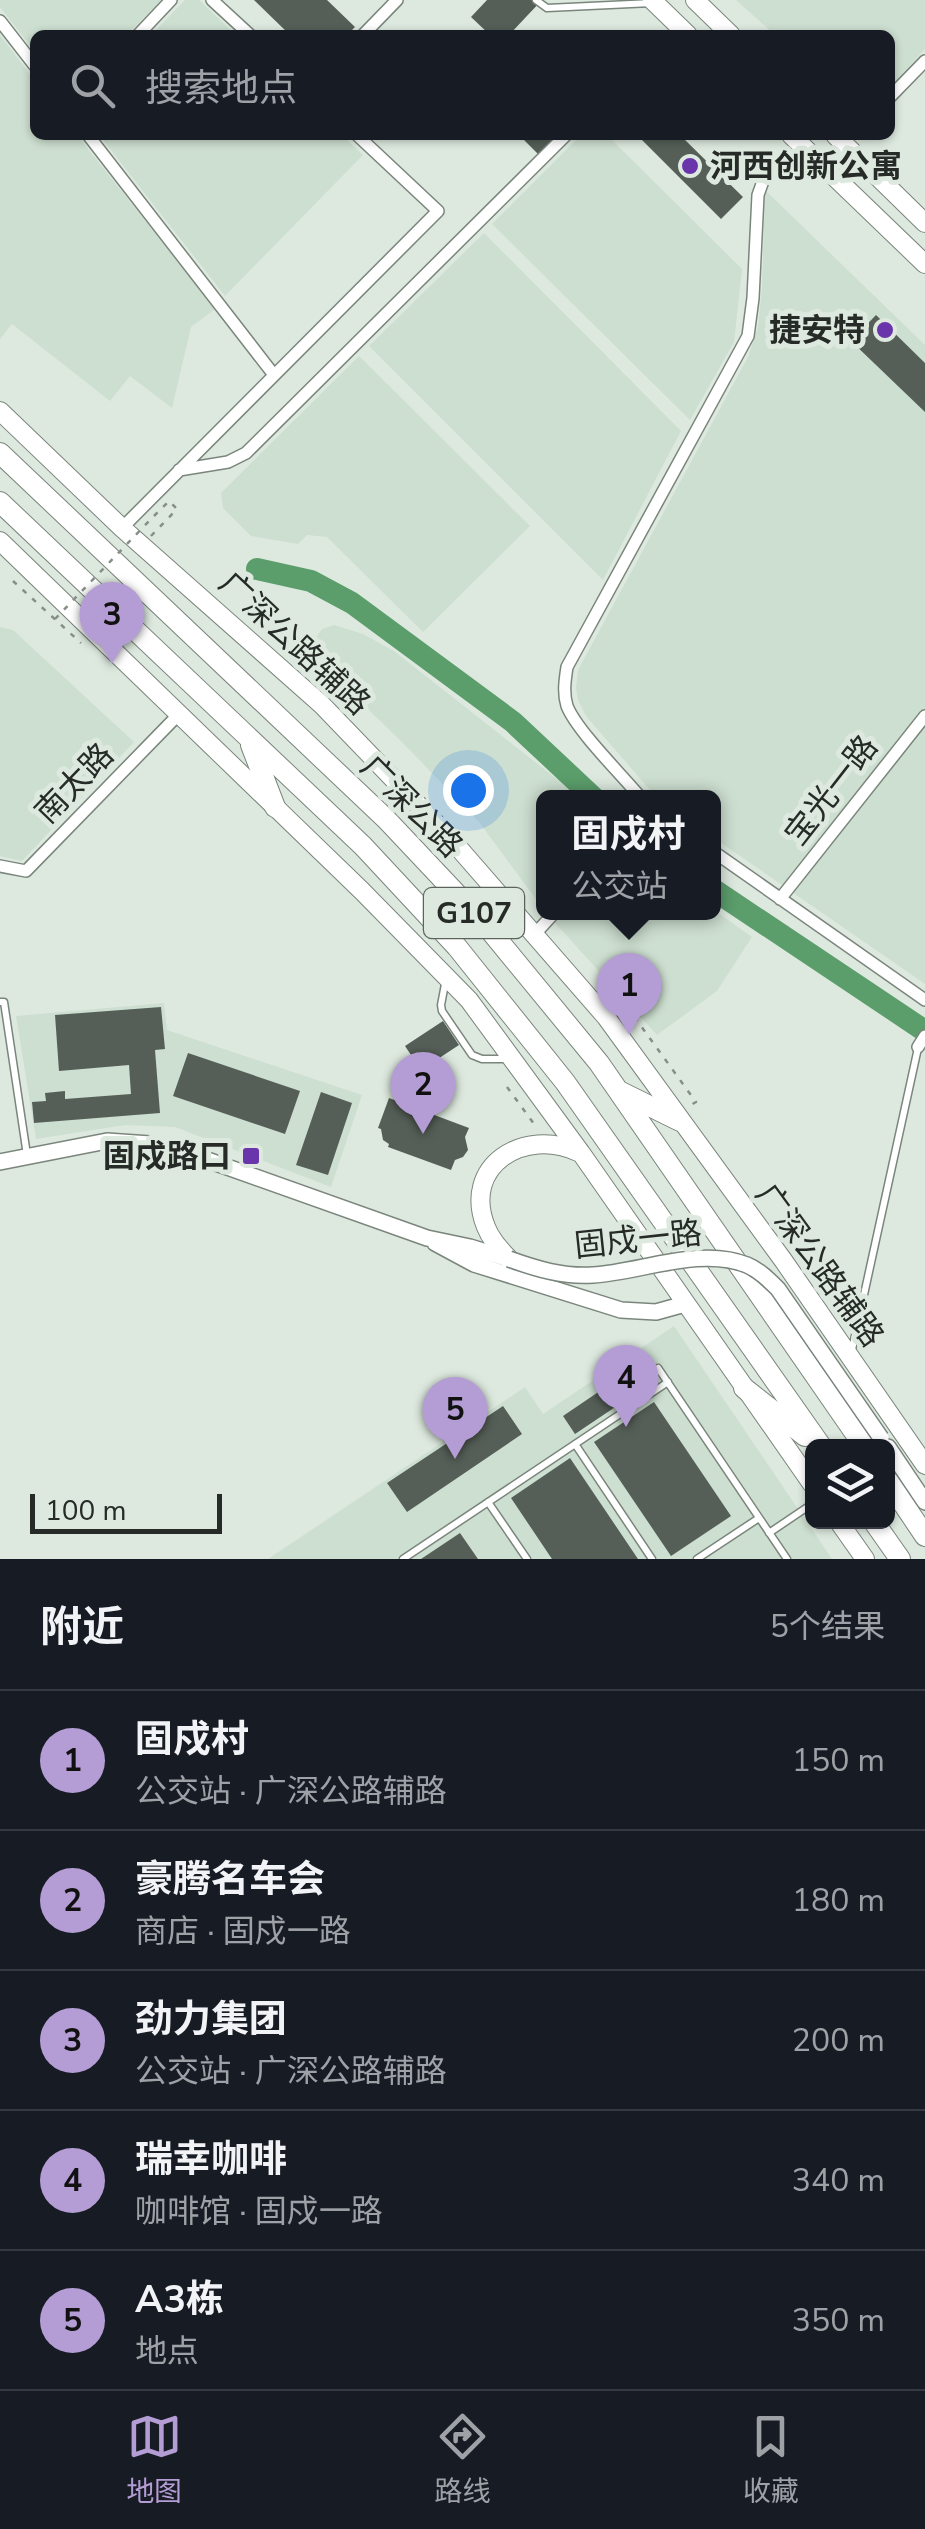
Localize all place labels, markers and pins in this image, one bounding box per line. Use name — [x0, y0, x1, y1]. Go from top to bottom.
place label: 河西创新公寓 — [710, 145, 902, 188]
marker: 河西创新公寓 — [679, 155, 701, 177]
place label: 捷安特 — [769, 309, 865, 352]
marker: 捷安特 — [874, 319, 896, 341]
pin: 3 — [80, 582, 144, 664]
pin: 1 — [596, 952, 662, 1035]
pin: 2 — [390, 1052, 456, 1134]
place label: 固戍路口 — [103, 1135, 231, 1178]
marker: 固戍路口 — [240, 1145, 262, 1167]
pin: 4 — [594, 1344, 658, 1427]
pin: 5 — [422, 1376, 488, 1459]

